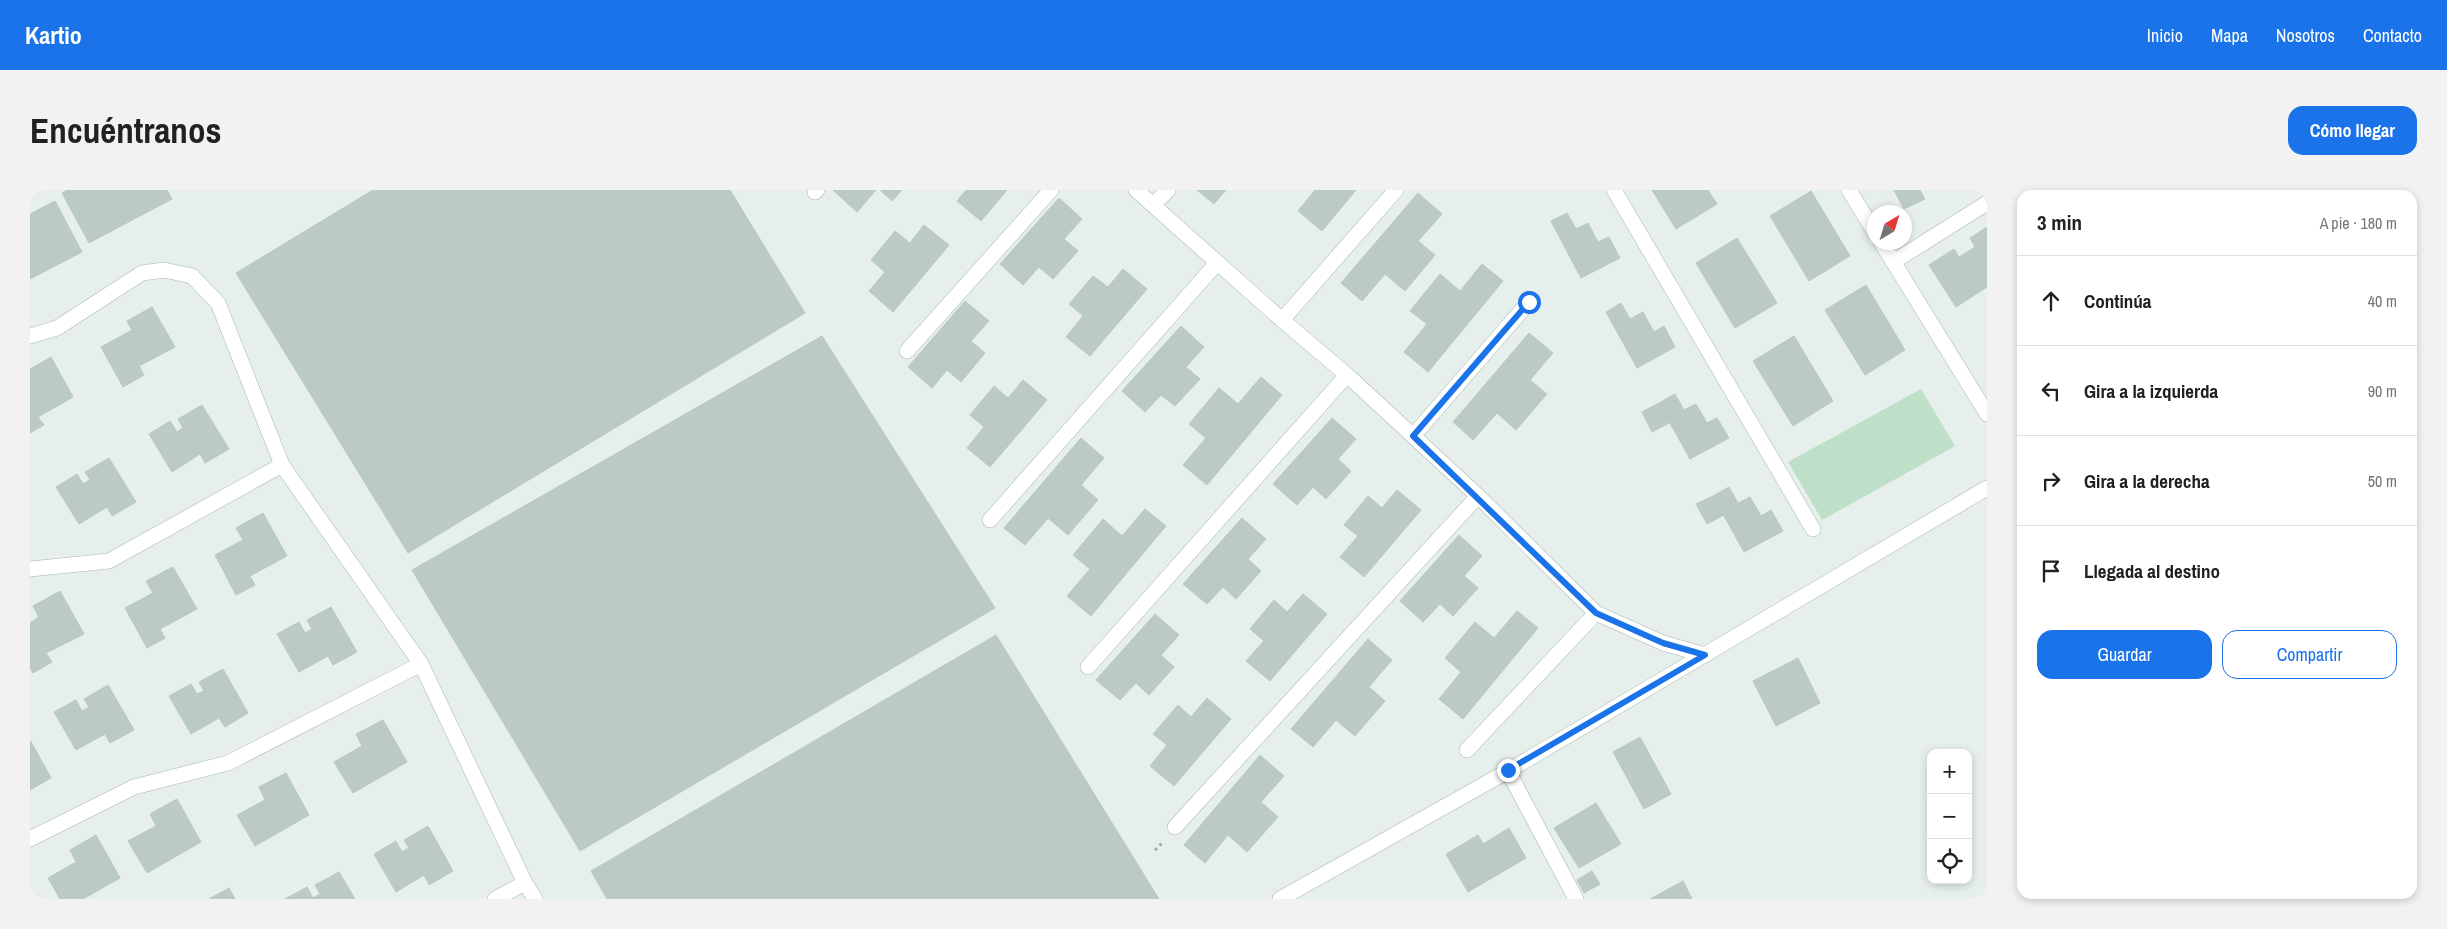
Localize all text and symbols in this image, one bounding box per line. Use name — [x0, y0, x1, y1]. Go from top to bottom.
text: Kartio — [25, 19, 82, 51]
text: Inicio — [2147, 23, 2183, 48]
text: Mapa — [2211, 23, 2248, 48]
text: Nosotros — [2276, 23, 2335, 48]
text: Contacto — [2363, 23, 2422, 48]
button: Cómo llegar — [2288, 106, 2417, 155]
text: Encuéntranos — [30, 107, 221, 154]
north arrow — [1867, 205, 1912, 250]
text: 3 min — [2037, 208, 2082, 237]
text: A pie · 180 m — [2320, 212, 2397, 234]
icon: ahead — [2037, 287, 2065, 315]
text: Continúa — [2084, 288, 2152, 314]
text: 40 m — [2368, 290, 2397, 312]
route start — [1518, 291, 1541, 314]
icon: left — [2037, 377, 2065, 405]
text: Gira a la izquierda — [2084, 378, 2218, 404]
text: 90 m — [2368, 380, 2397, 402]
icon: right — [2037, 467, 2065, 495]
text: Gira a la derecha — [2084, 468, 2210, 494]
text: 50 m — [2368, 470, 2397, 492]
icon: arrive — [2037, 557, 2065, 585]
text: Llegada al destino — [2084, 558, 2220, 584]
button: Guardar — [2037, 630, 2212, 679]
button: Compartir — [2222, 630, 2397, 679]
map controls — [1927, 749, 1972, 884]
button: + — [1927, 749, 1972, 794]
route end — [1497, 759, 1520, 782]
button: − — [1927, 794, 1972, 839]
button: locate — [1927, 839, 1972, 884]

